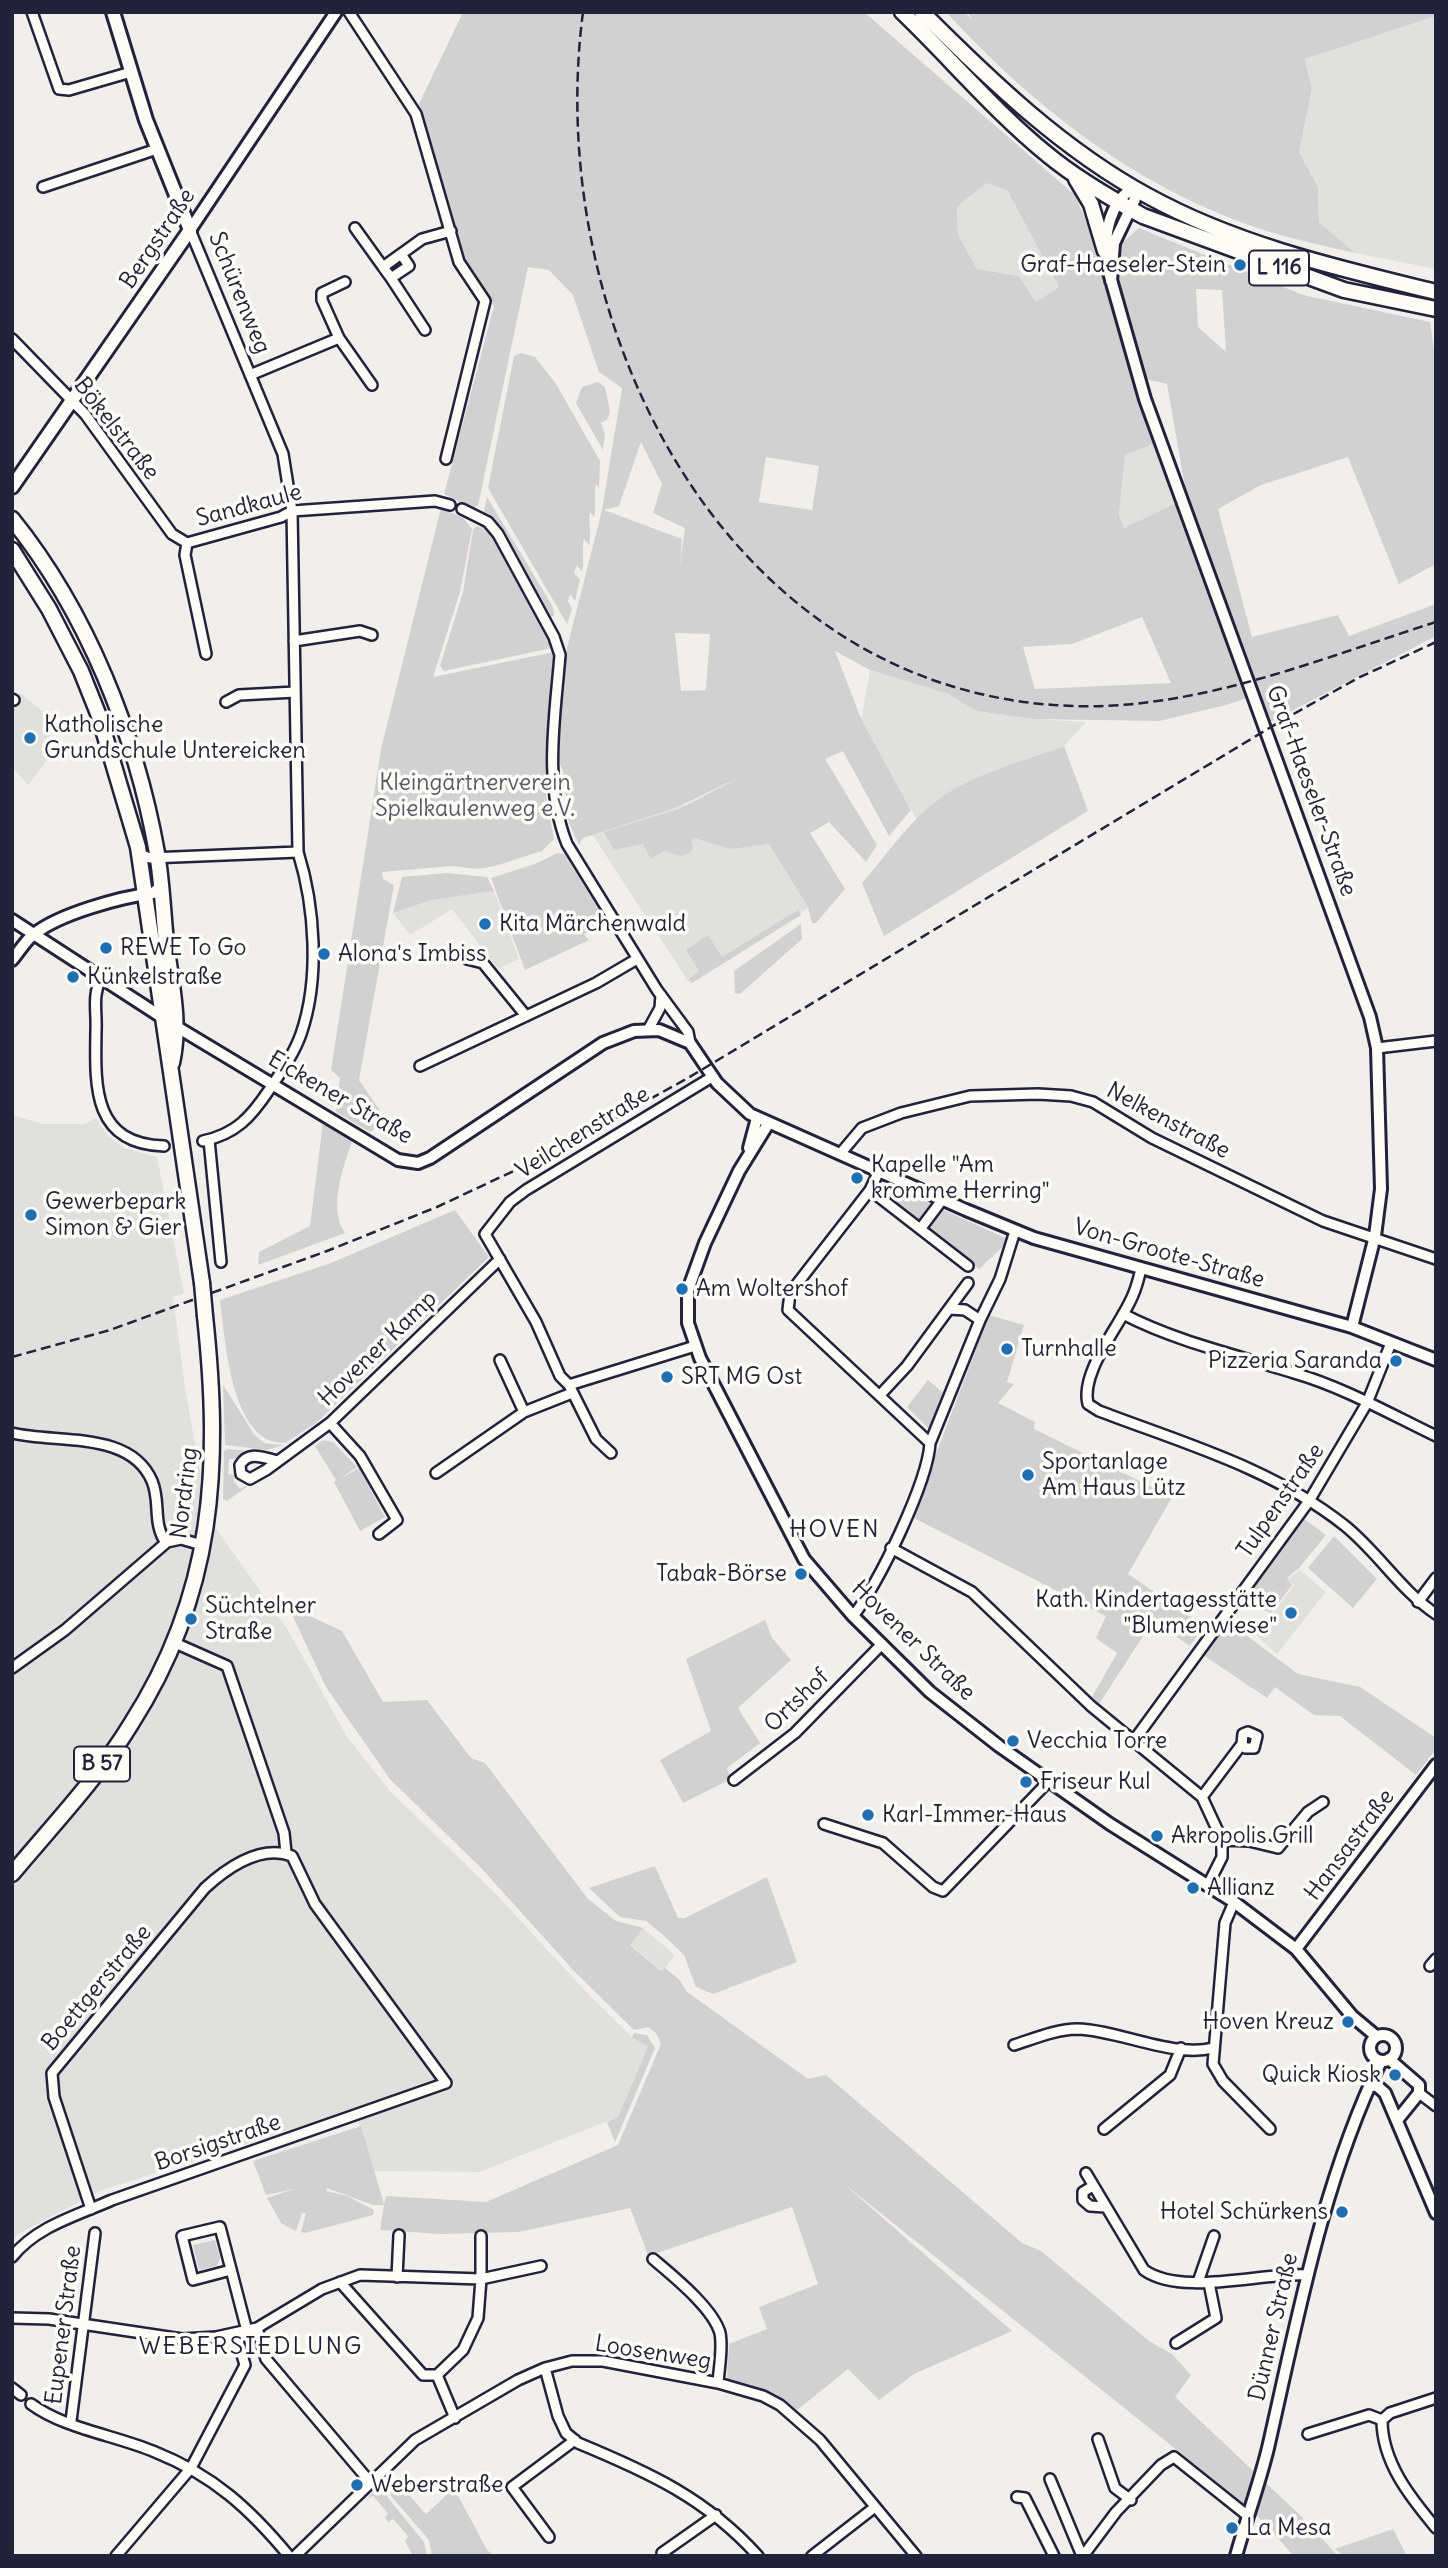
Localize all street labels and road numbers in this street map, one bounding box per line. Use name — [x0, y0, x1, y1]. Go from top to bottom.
street label: Bergstraße — [114, 184, 202, 294]
street label: Schürenweg — [202, 228, 276, 358]
road number: L 116 — [1249, 250, 1309, 286]
street label: Bökelstraße — [67, 372, 165, 486]
street label: Sandkaule — [193, 479, 305, 533]
street label: Graf-Haeseler-Straße — [1260, 682, 1362, 900]
street label: Eickener Straße — [263, 1045, 417, 1151]
street label: Nelkenstraße — [1102, 1077, 1234, 1165]
street label: Veilchenstraße — [511, 1081, 655, 1185]
street label: Von-Groote-Straße — [1070, 1214, 1268, 1294]
street label: Hovener Kamp — [313, 1286, 443, 1412]
street label: Tulpenstraße — [1231, 1439, 1331, 1563]
street label: Nordring — [166, 1446, 204, 1540]
street label: Hovener Straße — [846, 1575, 980, 1707]
street label: Ortshof — [759, 1664, 835, 1738]
road number: B 57 — [74, 1746, 130, 1782]
street label: Hansastraße — [1299, 1784, 1401, 1906]
street label: Boettgerstraße — [36, 1919, 158, 2057]
street label: Borsigstraße — [151, 2109, 285, 2177]
street label: Eupener Straße — [41, 2244, 87, 2406]
street label: Dünner Straße — [1244, 2250, 1304, 2404]
street label: Loosenweg — [593, 2330, 713, 2376]

